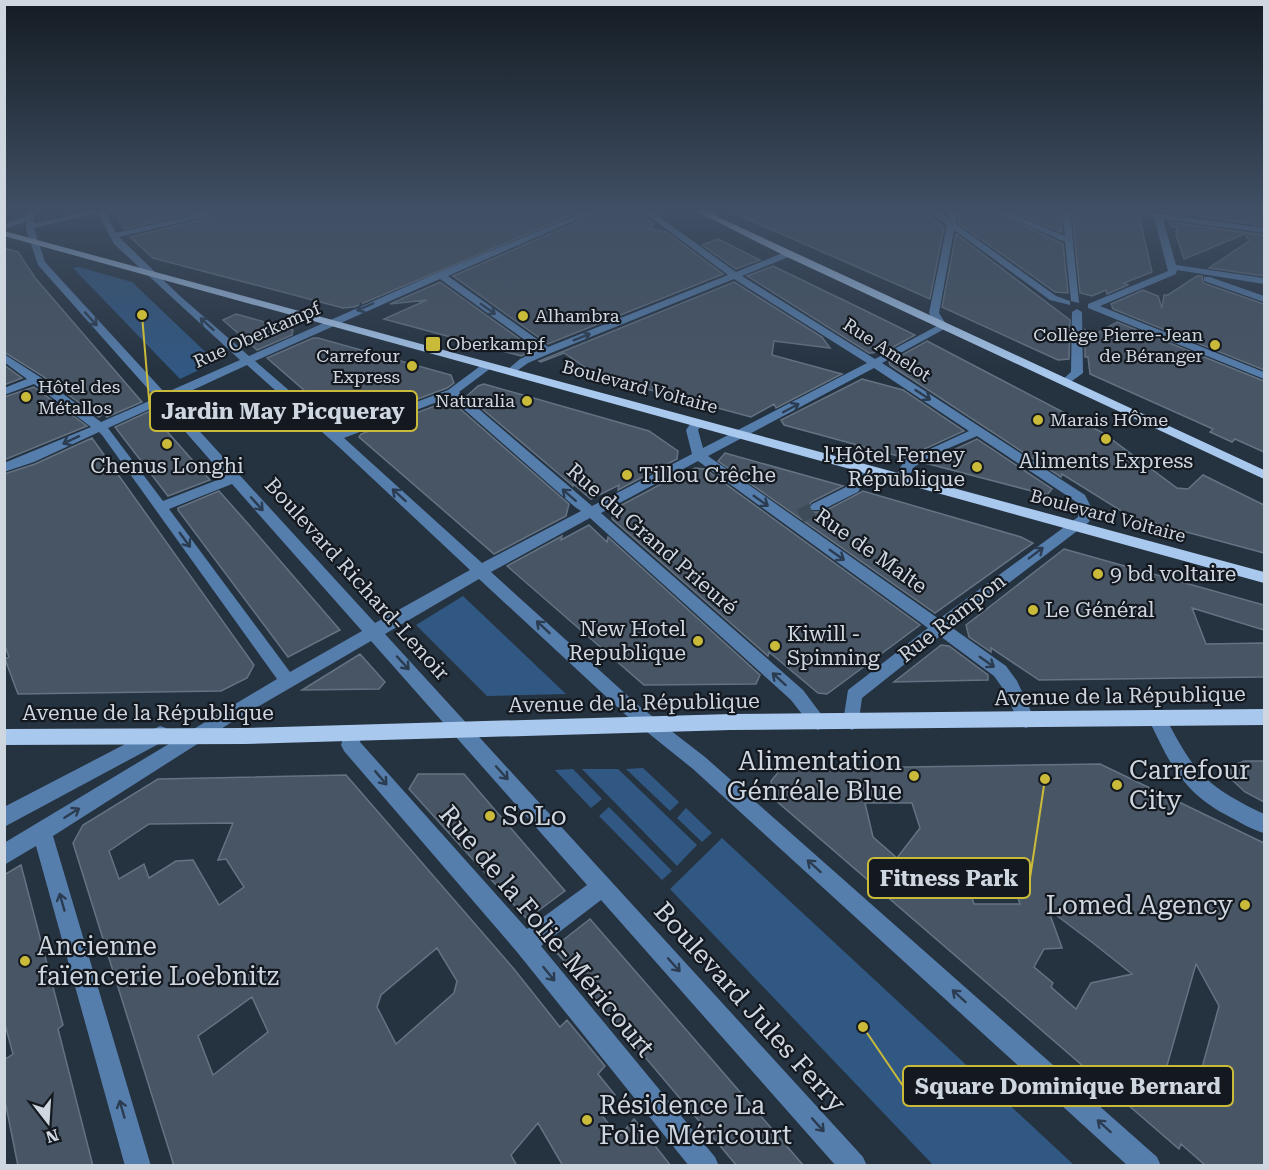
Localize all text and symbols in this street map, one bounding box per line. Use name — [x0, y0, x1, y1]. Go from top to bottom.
street label: Rue Oberkampf — [190, 297, 324, 372]
one-way arrow — [356, 303, 374, 314]
one-way arrow — [480, 303, 496, 315]
place label: Alhambra — [535, 305, 620, 326]
marker: Alhambra — [516, 309, 530, 323]
one-way arrow — [84, 311, 98, 326]
street label: Rue Amelot — [840, 314, 935, 386]
one-way arrow — [200, 317, 215, 331]
place label: Collège Pierre-Jean de Béranger — [1033, 324, 1203, 366]
one-way arrow — [572, 331, 591, 342]
place label: Oberkampf — [446, 333, 546, 354]
marker: Oberkampf — [424, 335, 442, 353]
marker: Collège Pierre-Jean de Béranger — [1208, 338, 1222, 352]
place label: Carrefour Express — [316, 345, 400, 387]
street label: Boulevard Voltaire — [560, 356, 720, 417]
marker: Carrefour Express — [405, 359, 419, 373]
place label: Hôtel des Métallos — [38, 376, 120, 418]
one-way arrow — [914, 389, 931, 401]
marker: Hôtel des Métallos — [19, 390, 33, 404]
place label: Naturalia — [435, 390, 515, 411]
callout: Jardin May Picqueray — [150, 391, 417, 431]
marker: Naturalia — [520, 394, 534, 408]
text: Jardin May Picqueray — [161, 399, 405, 424]
one-way arrow — [781, 402, 799, 413]
place label: Marais HÔme — [1050, 409, 1168, 430]
marker: Marais HÔme — [1031, 413, 1045, 427]
marker: Aliments Express — [1099, 432, 1113, 446]
one-way arrow — [62, 435, 80, 447]
marker: Chenus Longhi — [160, 437, 174, 451]
place label: l'Hôtel Ferney République — [823, 443, 966, 491]
place label: Aliments Express — [1019, 449, 1193, 473]
place label: Chenus Longhi — [90, 454, 244, 478]
street label: Rue du Grand Prieuré — [562, 458, 742, 620]
marker: l'Hôtel Ferney République — [970, 460, 984, 474]
place label: Tillou Crêche — [639, 463, 776, 487]
marker: Tillou Crêche — [620, 468, 634, 482]
street label: Boulevard Richard-Lenoir — [260, 473, 454, 685]
street label: Boulevard Voltaire — [1028, 485, 1188, 546]
one-way arrow — [562, 488, 577, 502]
one-way arrow — [392, 489, 407, 503]
one-way arrow — [752, 495, 768, 507]
one-way arrow — [250, 496, 264, 511]
street label: Rue de Malte — [810, 504, 932, 598]
one-way arrow — [179, 532, 191, 548]
one-way arrow — [1028, 547, 1044, 559]
one-way arrow — [829, 549, 845, 561]
place label: 9 bd voltaire — [1110, 562, 1236, 586]
marker: 9 bd voltaire — [1091, 567, 1105, 581]
street label: Rue Rampon — [894, 568, 1011, 667]
place label: Le Général — [1045, 598, 1155, 622]
marker: Le Général — [1026, 603, 1040, 617]
place label: New Hotel Republique — [569, 617, 687, 665]
one-way arrow — [536, 620, 551, 634]
place label: Kiwill - Spinning — [787, 622, 880, 670]
marker: New Hotel Republique — [691, 634, 705, 648]
marker: Kiwill - Spinning — [768, 639, 782, 653]
one-way arrow — [396, 656, 410, 671]
one-way arrow — [978, 656, 994, 668]
one-way arrow — [772, 672, 787, 686]
street label: Avenue de la République — [994, 682, 1246, 710]
street label: Avenue de la République — [508, 689, 760, 717]
street label: Avenue de la République — [22, 701, 274, 725]
place label: Alimentation Génréale Blue — [727, 746, 902, 806]
place label: Carrefour City — [1129, 755, 1250, 815]
one-way arrow — [495, 765, 509, 780]
marker: Alimentation Génréale Blue — [907, 769, 921, 783]
one-way arrow — [375, 770, 388, 786]
marker: Carrefour City — [1110, 778, 1124, 792]
street label: Rue de la Folie-Méricourt — [433, 799, 661, 1063]
place label: SoLo — [502, 801, 567, 831]
one-way arrow — [63, 807, 80, 819]
marker: SoLo — [483, 809, 497, 823]
callout: Fitness Park — [868, 858, 1030, 898]
one-way arrow — [807, 859, 822, 873]
text: Fitness Park — [880, 866, 1018, 891]
place label: Lomed Agency — [1046, 890, 1234, 920]
one-way arrow — [56, 892, 67, 911]
street label: Boulevard Jules Ferry — [648, 896, 852, 1118]
marker: Lomed Agency — [1238, 898, 1252, 912]
place label: Ancienne faïencerie Loebnitz — [37, 931, 279, 991]
marker: Ancienne faïencerie Loebnitz — [18, 954, 32, 968]
one-way arrow — [667, 957, 681, 972]
one-way arrow — [543, 966, 556, 982]
one-way arrow — [952, 989, 967, 1003]
callout: Square Dominique Bernard — [903, 1066, 1233, 1106]
text: Square Dominique Bernard — [915, 1074, 1221, 1099]
place label: Résidence La Folie Méricourt — [599, 1090, 792, 1150]
north arrow — [18, 1092, 78, 1152]
one-way arrow — [116, 1100, 127, 1119]
marker: Résidence La Folie Méricourt — [580, 1113, 594, 1127]
one-way arrow — [811, 1118, 825, 1133]
one-way arrow — [1097, 1119, 1112, 1133]
text: N — [44, 1125, 61, 1147]

